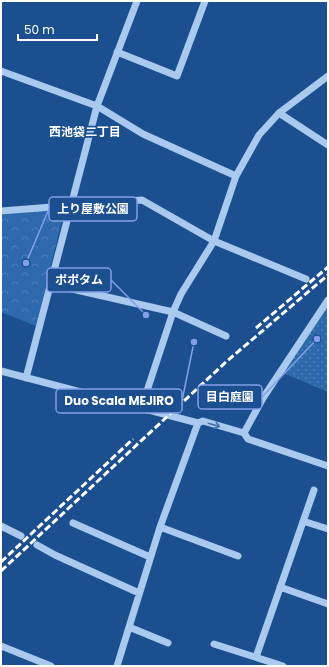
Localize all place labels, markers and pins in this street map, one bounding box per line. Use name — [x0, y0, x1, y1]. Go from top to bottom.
callout: 上り屋敷公園 — [49, 197, 137, 221]
callout: ポポタム — [47, 268, 111, 292]
callout: 目白庭園 — [198, 385, 262, 409]
callout: Duo Scala MEJIRO — [56, 389, 182, 413]

